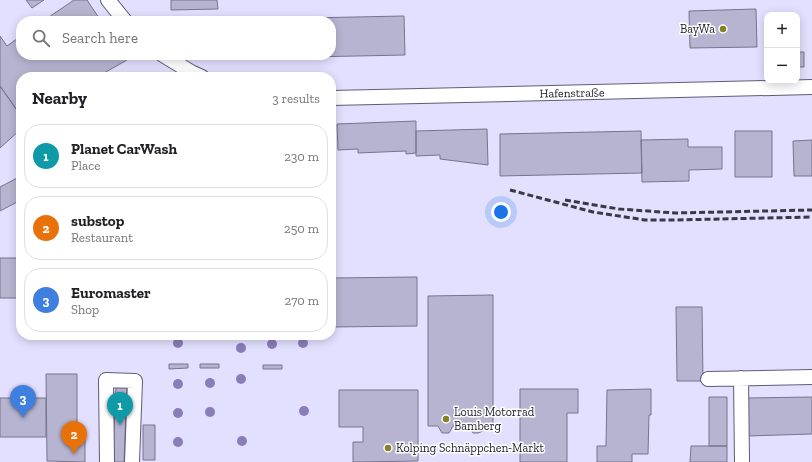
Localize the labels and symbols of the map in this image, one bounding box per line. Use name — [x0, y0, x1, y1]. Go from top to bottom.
place label: BayWa — [680, 22, 715, 36]
marker: BayWa — [718, 24, 728, 34]
street label: Hafenstraße — [539, 85, 605, 101]
your location — [491, 202, 511, 222]
pin: 3 — [10, 385, 36, 418]
pin: 1 — [107, 392, 133, 425]
place label: Louis Motorrad Bamberg — [454, 405, 535, 433]
marker: Louis Motorrad Bamberg — [441, 414, 451, 424]
pin: 2 — [61, 421, 87, 454]
place label: Kolping Schnäppchen-Markt — [396, 441, 544, 455]
marker: Kolping Schnäppchen-Markt — [383, 443, 393, 453]

